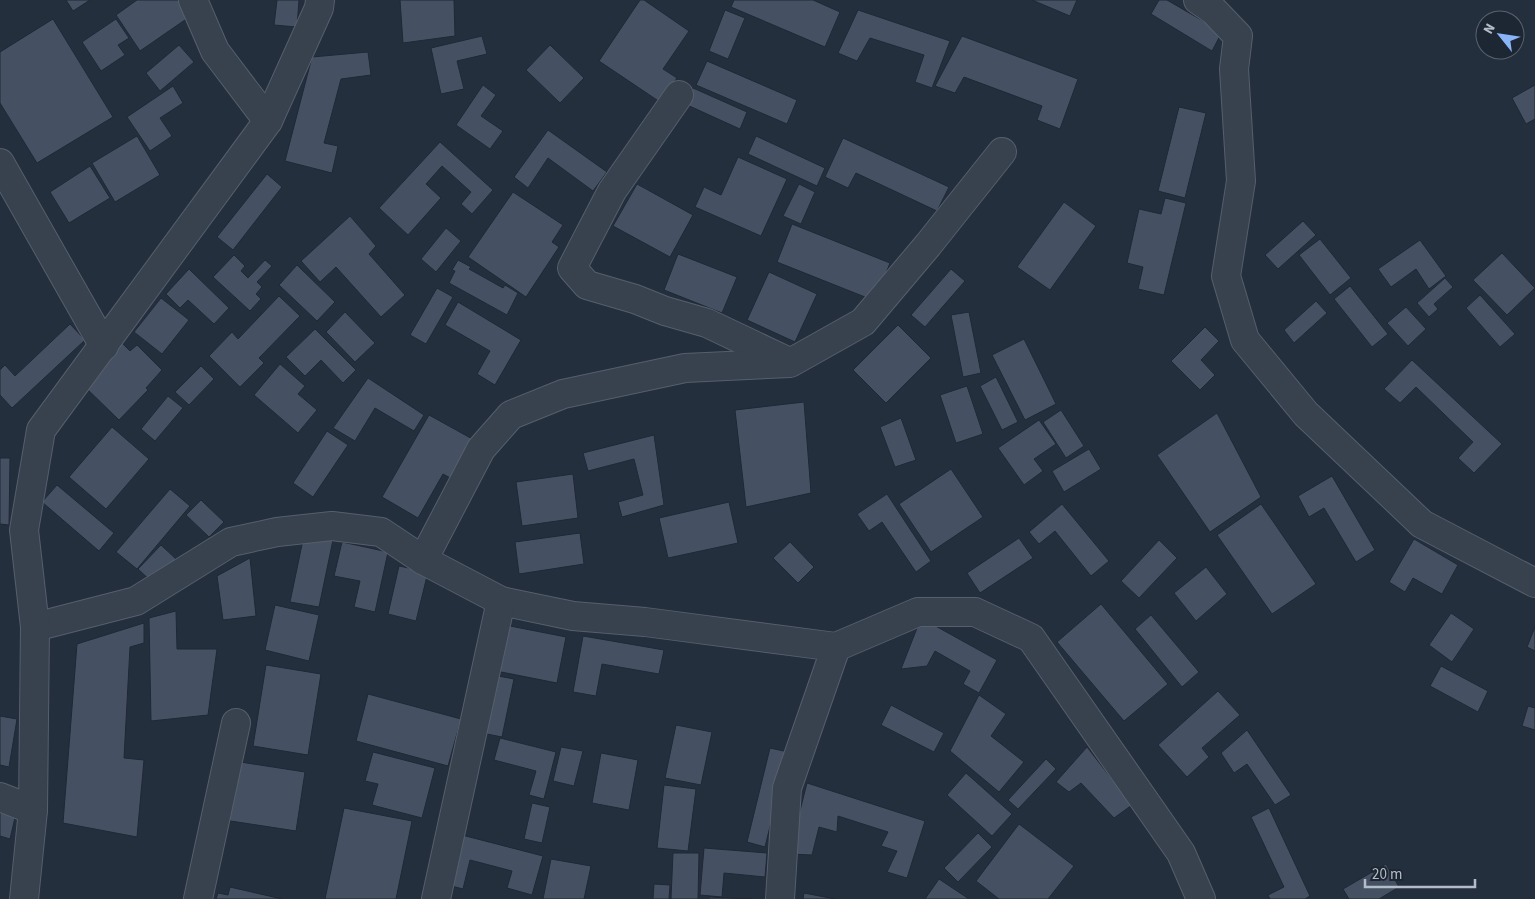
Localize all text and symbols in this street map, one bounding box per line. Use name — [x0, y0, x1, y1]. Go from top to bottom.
north arrow — [1475, 10, 1525, 60]
text: N — [1479, 20, 1501, 38]
scale bar — [1365, 856, 1475, 888]
text: 20 m — [1372, 864, 1402, 885]

